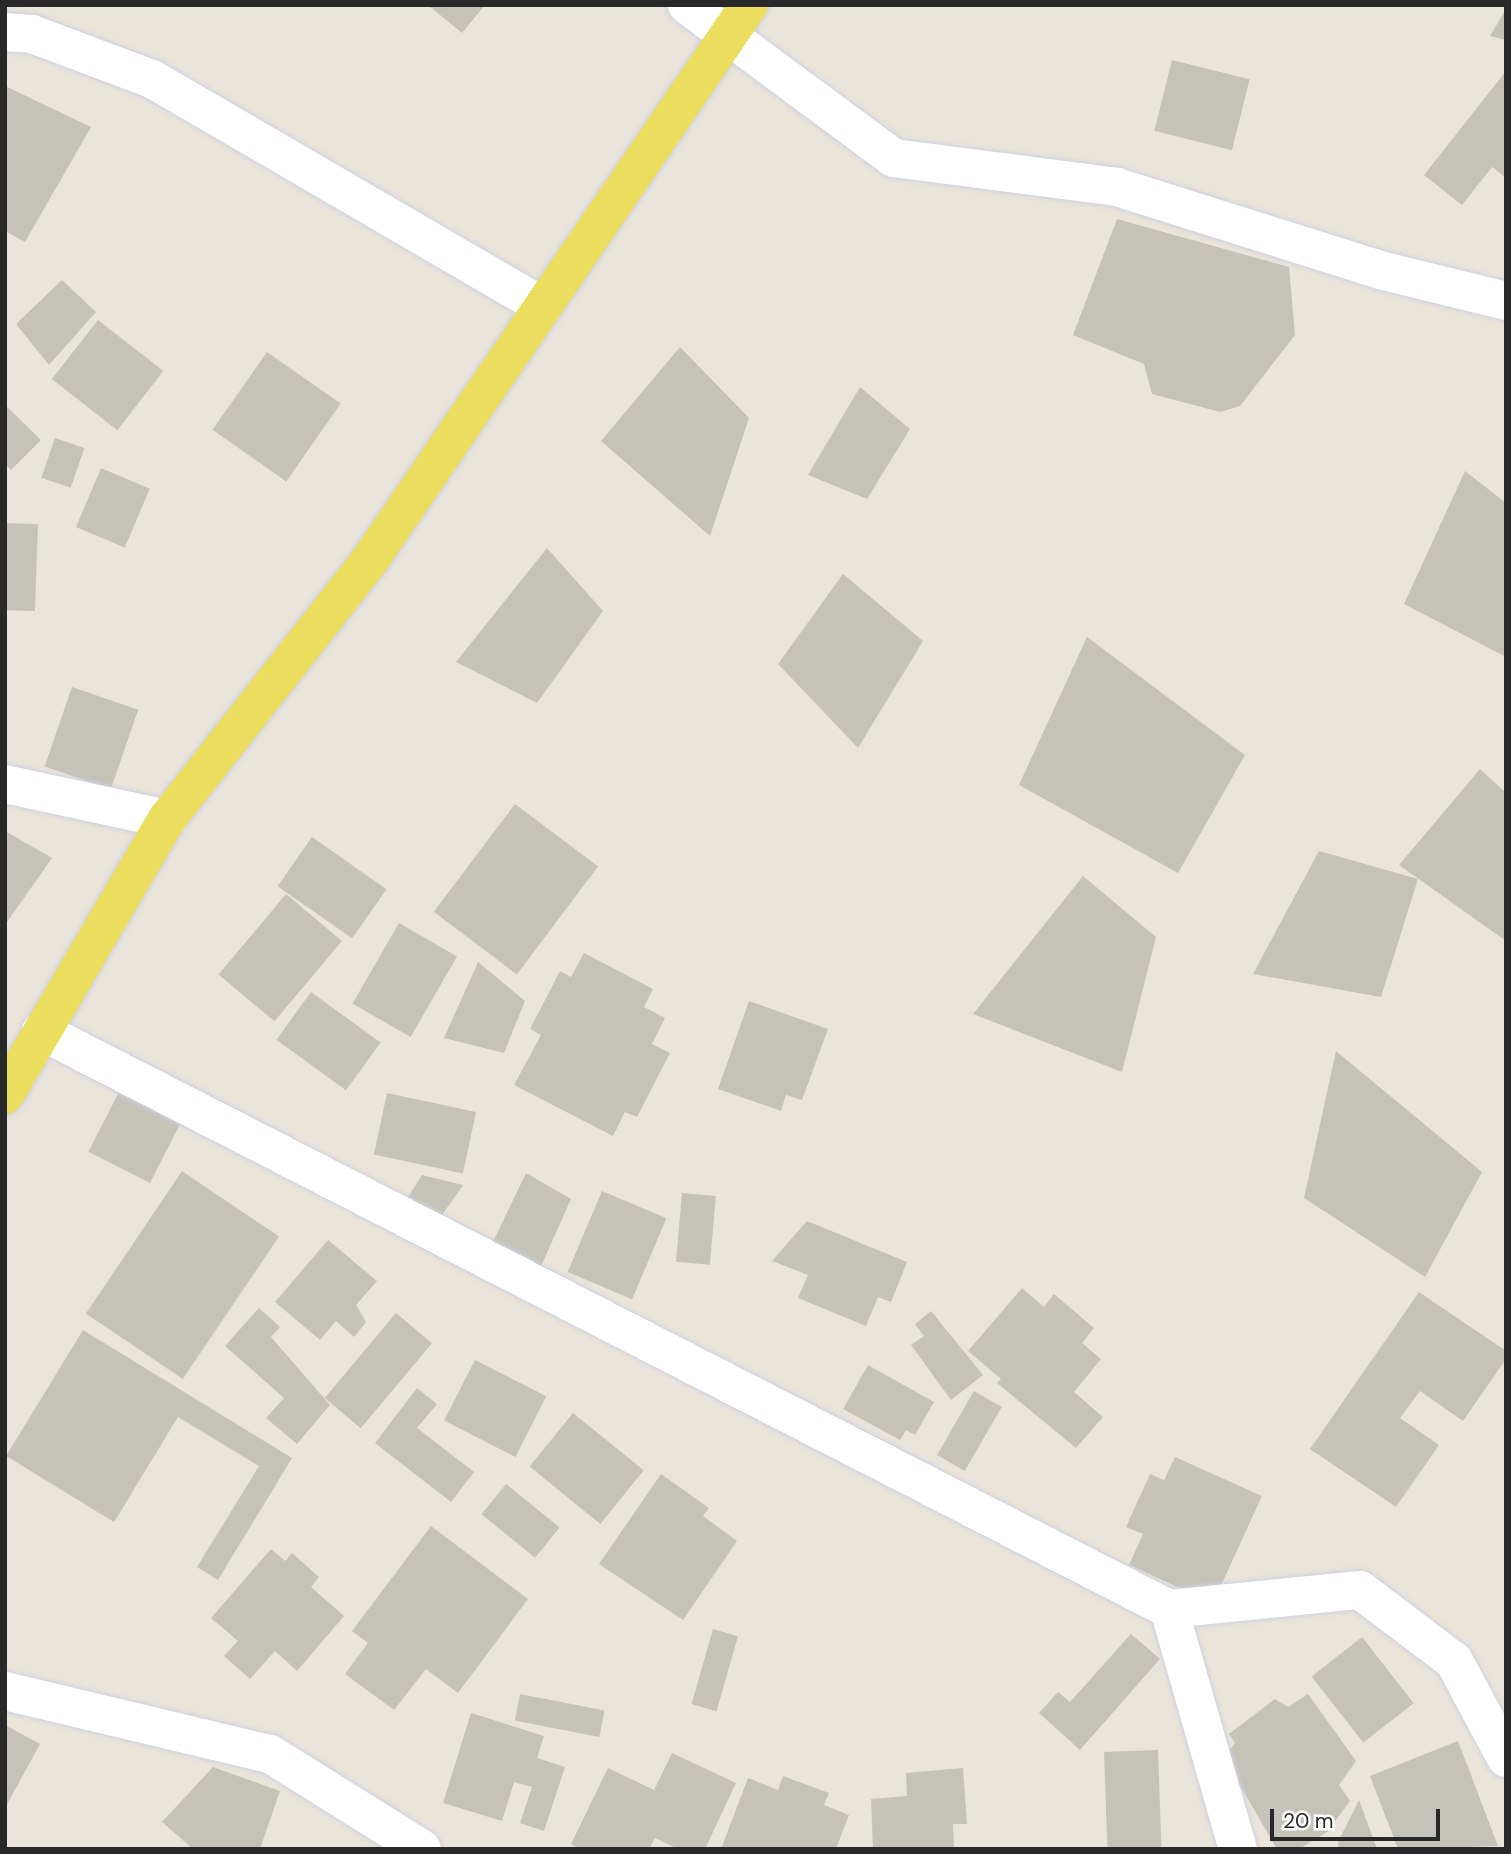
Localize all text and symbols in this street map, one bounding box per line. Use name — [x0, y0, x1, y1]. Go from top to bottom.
scale bar — [1273, 1794, 1443, 1838]
text: 20 m — [1283, 1807, 1334, 1835]

